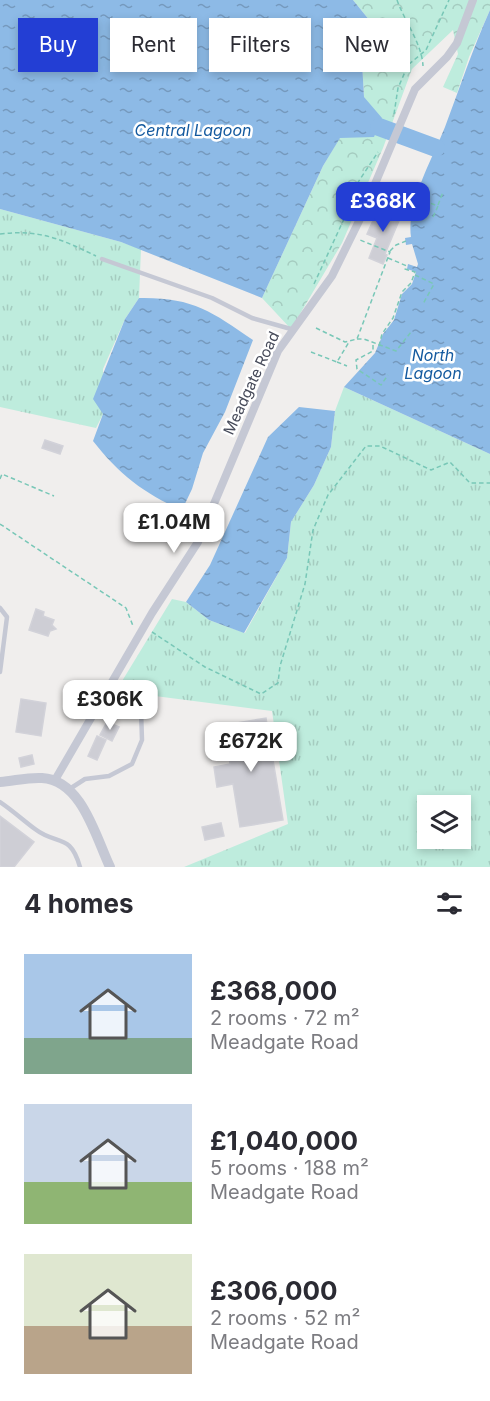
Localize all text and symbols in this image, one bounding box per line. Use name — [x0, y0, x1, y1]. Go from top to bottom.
chip: Buy — [18, 18, 98, 72]
chip: Rent — [110, 18, 197, 72]
chip: Filters — [209, 18, 311, 72]
chip: New — [323, 18, 410, 72]
water label: Central Lagoon — [135, 120, 251, 140]
pin: £368K — [341, 182, 425, 233]
text: £368K — [350, 189, 416, 213]
street label: Meadgate Road — [219, 328, 283, 438]
water label: North Lagoon — [404, 345, 462, 383]
pin: £1.04M — [125, 503, 223, 554]
text: £1.04M — [137, 510, 211, 534]
pin: £306K — [68, 680, 152, 731]
text: £306K — [77, 687, 143, 711]
pin: £672K — [209, 722, 293, 773]
text: £672K — [219, 729, 283, 753]
map controls — [417, 795, 471, 849]
button: layers — [417, 795, 471, 849]
icon: filters — [433, 887, 466, 920]
text: 4 homes — [24, 888, 134, 919]
text: £368,000 — [210, 975, 337, 1006]
icon: home — [72, 978, 144, 1050]
text: 2 rooms · 72 m² — [210, 1006, 360, 1030]
text: Meadgate Road — [210, 1030, 359, 1054]
text: £1,040,000 — [210, 1125, 358, 1156]
icon: home — [72, 1128, 144, 1200]
text: 5 rooms · 188 m² — [210, 1156, 369, 1180]
text: Meadgate Road — [210, 1180, 359, 1204]
text: £306,000 — [210, 1275, 338, 1306]
icon: home — [72, 1278, 144, 1350]
text: 2 rooms · 52 m² — [210, 1306, 360, 1330]
text: Meadgate Road — [210, 1330, 359, 1354]

